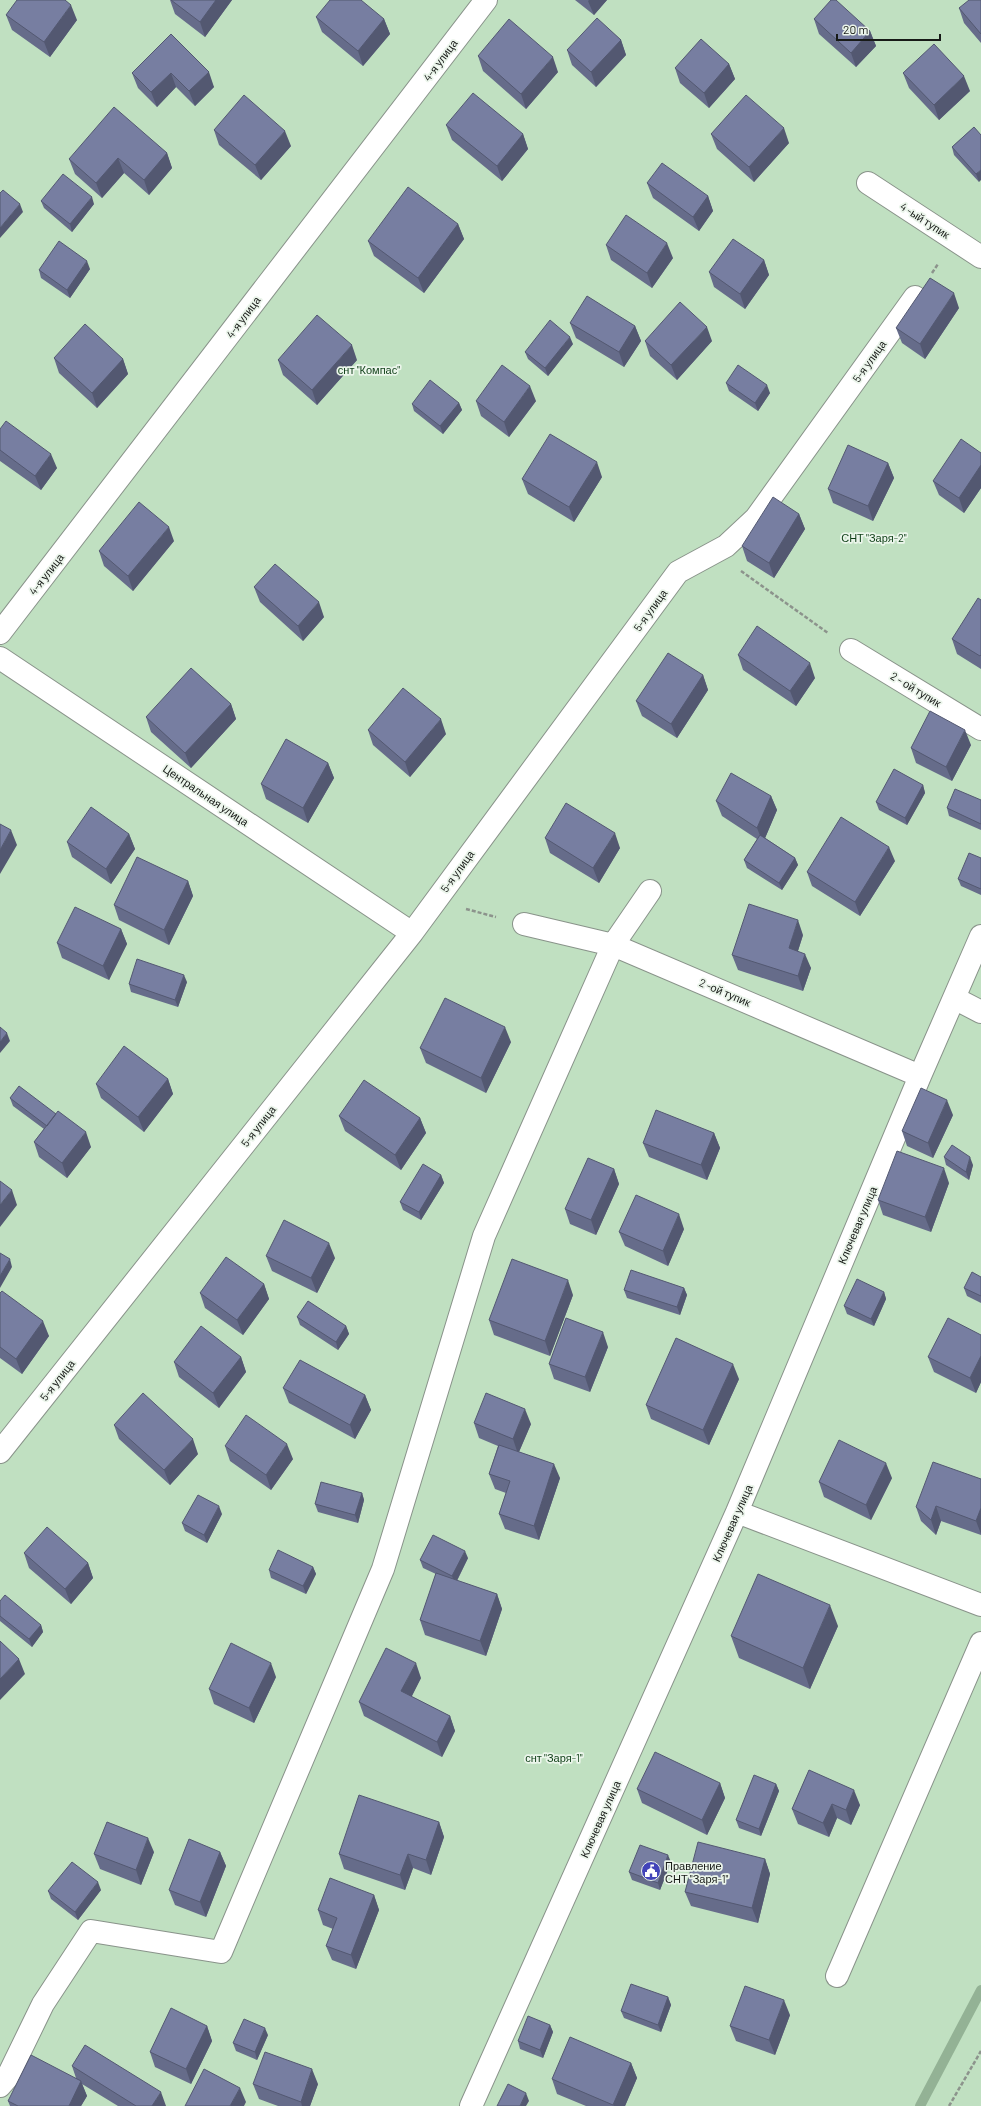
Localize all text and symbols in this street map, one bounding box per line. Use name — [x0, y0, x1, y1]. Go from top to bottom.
scale bar — [837, 16, 940, 42]
text: 20 m — [843, 22, 869, 36]
street label: 4-я улица — [420, 36, 460, 83]
street label: 4 -ый тупик — [898, 199, 952, 241]
street label: 4-я улица — [223, 293, 263, 340]
street label: 5-я улица — [850, 337, 889, 384]
park label: снт "Компас" — [338, 363, 400, 376]
park label: СНТ "Заря-2" — [841, 531, 907, 544]
street label: 4-я улица — [26, 550, 67, 597]
street label: 5-я улица — [631, 586, 670, 633]
street label: 2 - ой тупик — [888, 669, 944, 709]
street label: Центральная улица — [161, 762, 252, 829]
street label: 5-я улица — [438, 847, 477, 894]
street label: 2 -ой тупик — [697, 975, 753, 1009]
street label: 5-я улица — [238, 1102, 279, 1149]
street label: Ключевая улица — [835, 1183, 880, 1266]
street label: 5-я улица — [37, 1356, 78, 1403]
street label: Ключевая улица — [709, 1482, 755, 1564]
park label: снт "Заря-1" — [525, 1751, 583, 1764]
street label: Ключевая улица — [577, 1778, 623, 1860]
place label: Правление СНТ "Заря-1" — [665, 1859, 729, 1885]
public building icon: Правление СНТ "Заря-1" — [640, 1860, 662, 1882]

